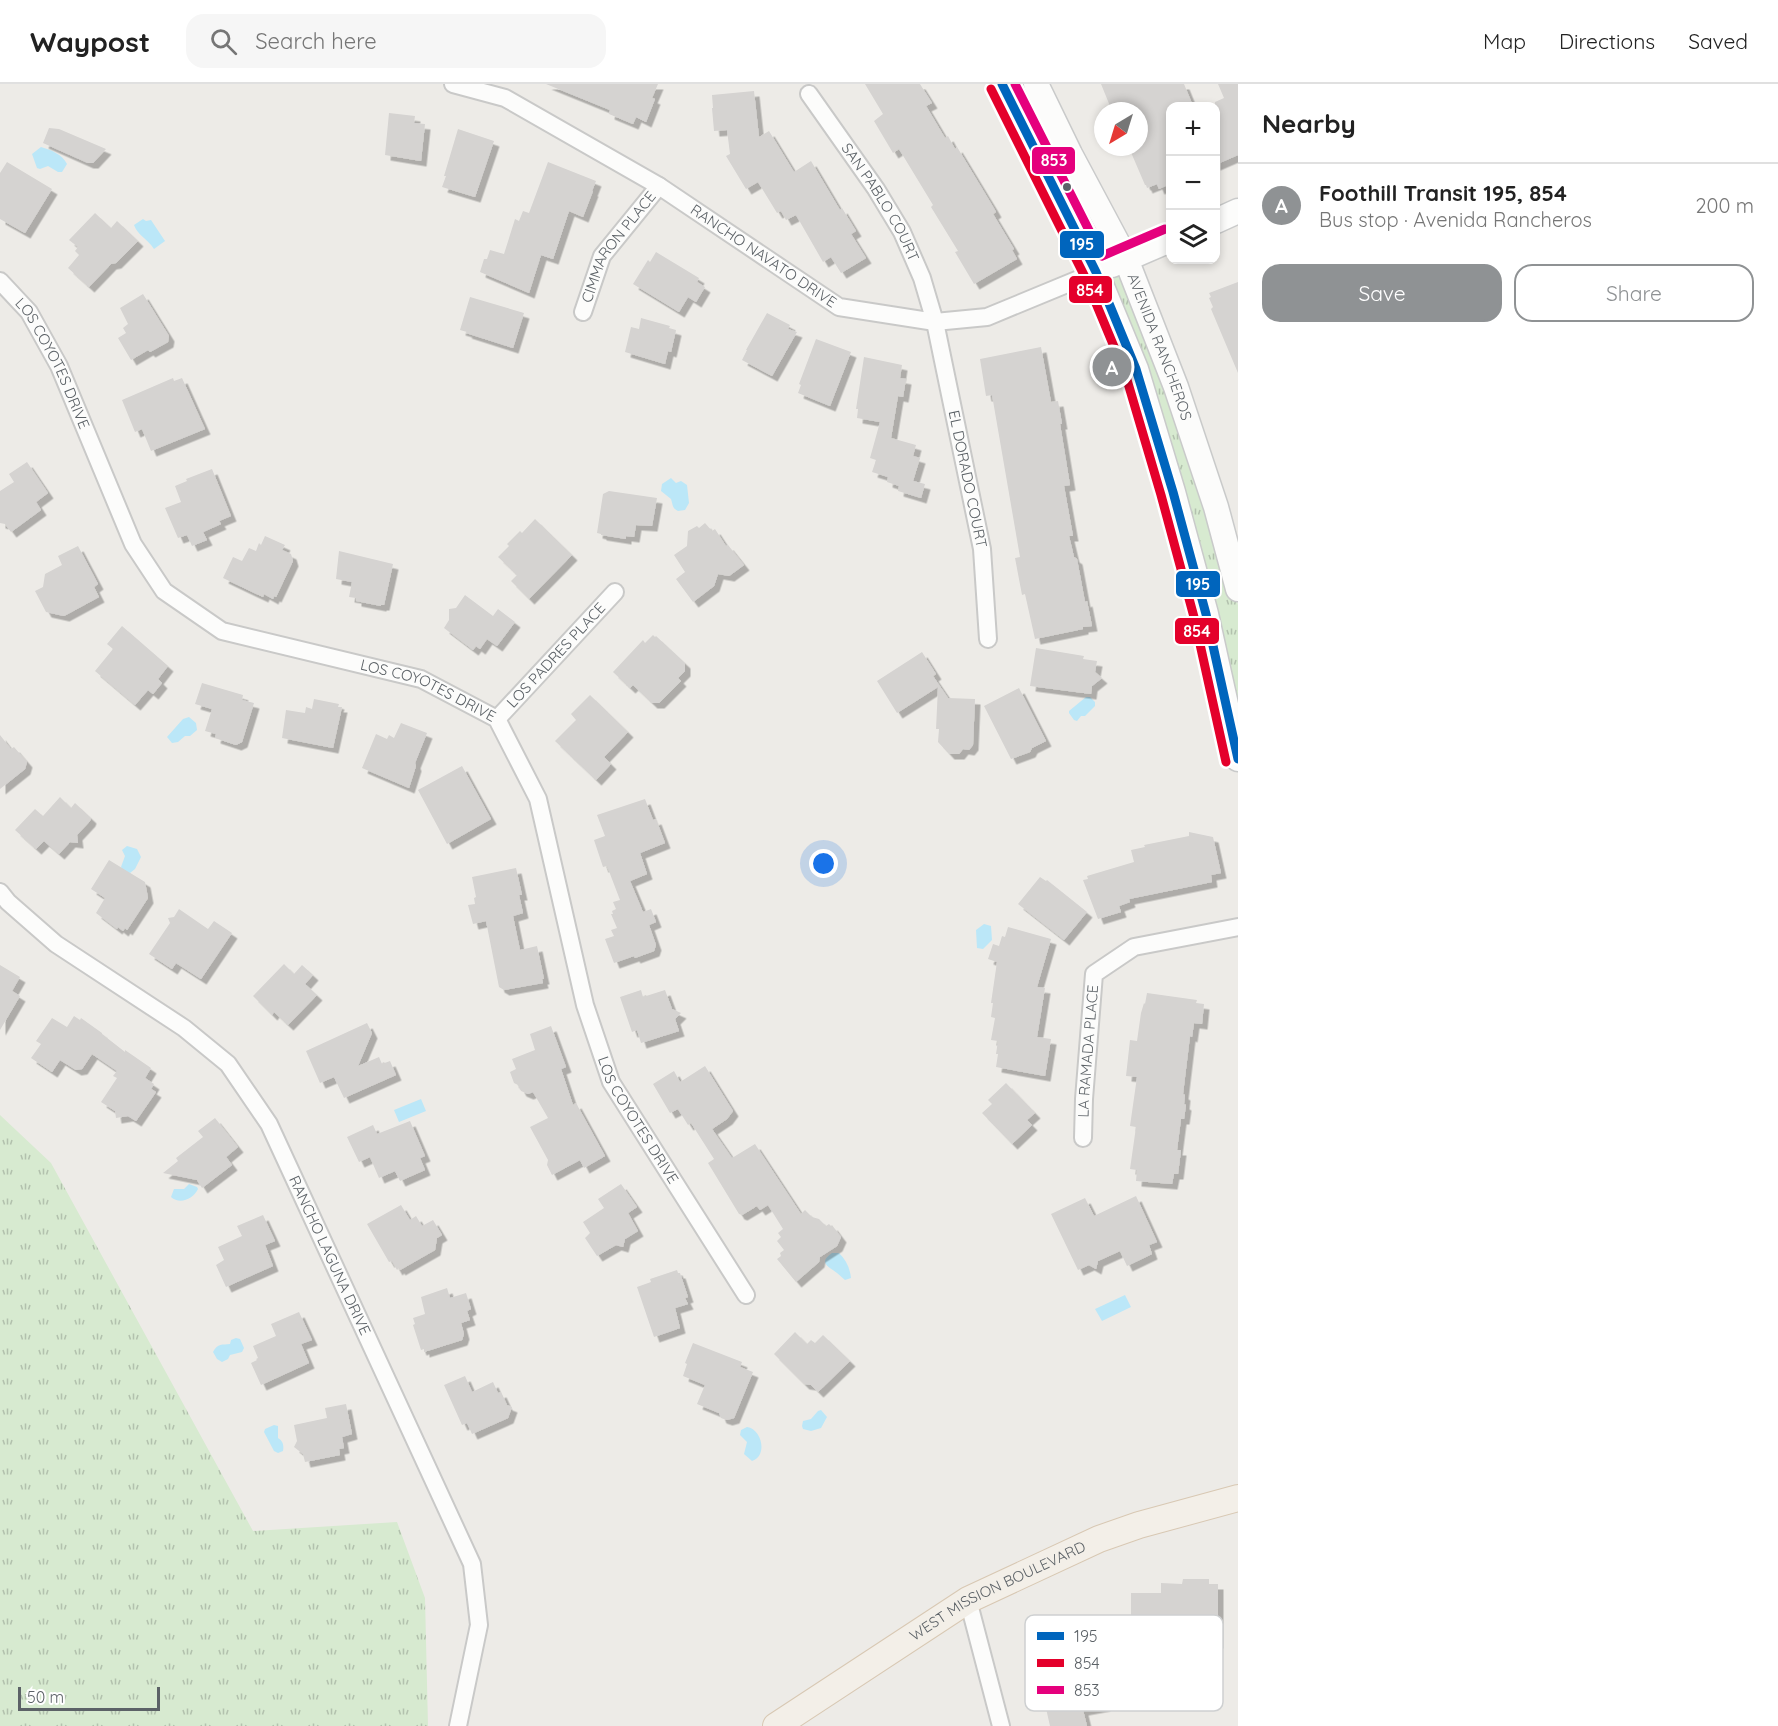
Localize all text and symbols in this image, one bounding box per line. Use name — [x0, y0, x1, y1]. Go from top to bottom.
search box — [186, 14, 606, 68]
text: Waypost — [30, 24, 150, 59]
icon: search — [207, 25, 240, 58]
text: Search here — [255, 27, 377, 55]
text: Map — [1483, 28, 1526, 54]
text: Directions — [1559, 28, 1655, 54]
text: Saved — [1688, 28, 1748, 54]
north arrow — [1094, 102, 1148, 156]
map controls — [1166, 102, 1220, 264]
button: + — [1166, 102, 1220, 156]
text: Nearby — [1262, 107, 1356, 140]
street label: SAN PABLO COURT — [838, 139, 924, 264]
line badge: 853 — [1031, 146, 1076, 175]
text: 853 — [1041, 150, 1067, 170]
button: − — [1166, 156, 1220, 210]
text: Foothill Transit 195, 854 — [1319, 179, 1567, 207]
unlabelled marker — [1061, 181, 1073, 193]
street label: CIMMARON PLACE — [577, 187, 660, 305]
text: A — [1275, 193, 1288, 218]
text: 200 m — [1695, 193, 1754, 218]
street label: RANCHO NAVATO DRIVE — [687, 200, 840, 312]
text: Bus stop · Avenida Rancheros — [1319, 207, 1592, 232]
button: layers — [1166, 210, 1220, 264]
line badge: 195 — [1059, 230, 1105, 259]
text: 195 — [1070, 234, 1094, 254]
button: Save — [1262, 264, 1502, 322]
button: Share — [1514, 264, 1754, 322]
street label: AVENIDA RANCHEROS — [1124, 271, 1196, 423]
line badge: 854 — [1068, 275, 1113, 304]
text: 854 — [1076, 280, 1104, 300]
street label: LOS COYOTES DRIVE — [11, 293, 94, 432]
pin: A — [1092, 344, 1132, 390]
street label: EL DORADO COURT — [945, 409, 992, 549]
line badge: 195 — [1175, 570, 1221, 598]
text: 195 — [1186, 574, 1210, 594]
street label: LOS PADRES PLACE — [502, 598, 609, 711]
line badge: 854 — [1174, 617, 1220, 645]
text: 854 — [1183, 621, 1211, 641]
street label: LOS COYOTES DRIVE — [359, 655, 499, 726]
your location — [809, 849, 838, 878]
street label: LA RAMADA PLACE — [1074, 984, 1102, 1118]
street label: LOS COYOTES DRIVE — [594, 1054, 683, 1187]
street label: RANCHO LAGUNA DRIVE — [285, 1172, 375, 1338]
street label: WEST MISSION BOULEVARD — [906, 1537, 1089, 1645]
legend — [1025, 1615, 1223, 1711]
text: 195 — [1074, 1626, 1098, 1646]
text: 854 — [1074, 1653, 1100, 1673]
text: 853 — [1074, 1680, 1100, 1700]
scale bar — [18, 1684, 160, 1712]
text: 50 m — [27, 1687, 64, 1707]

